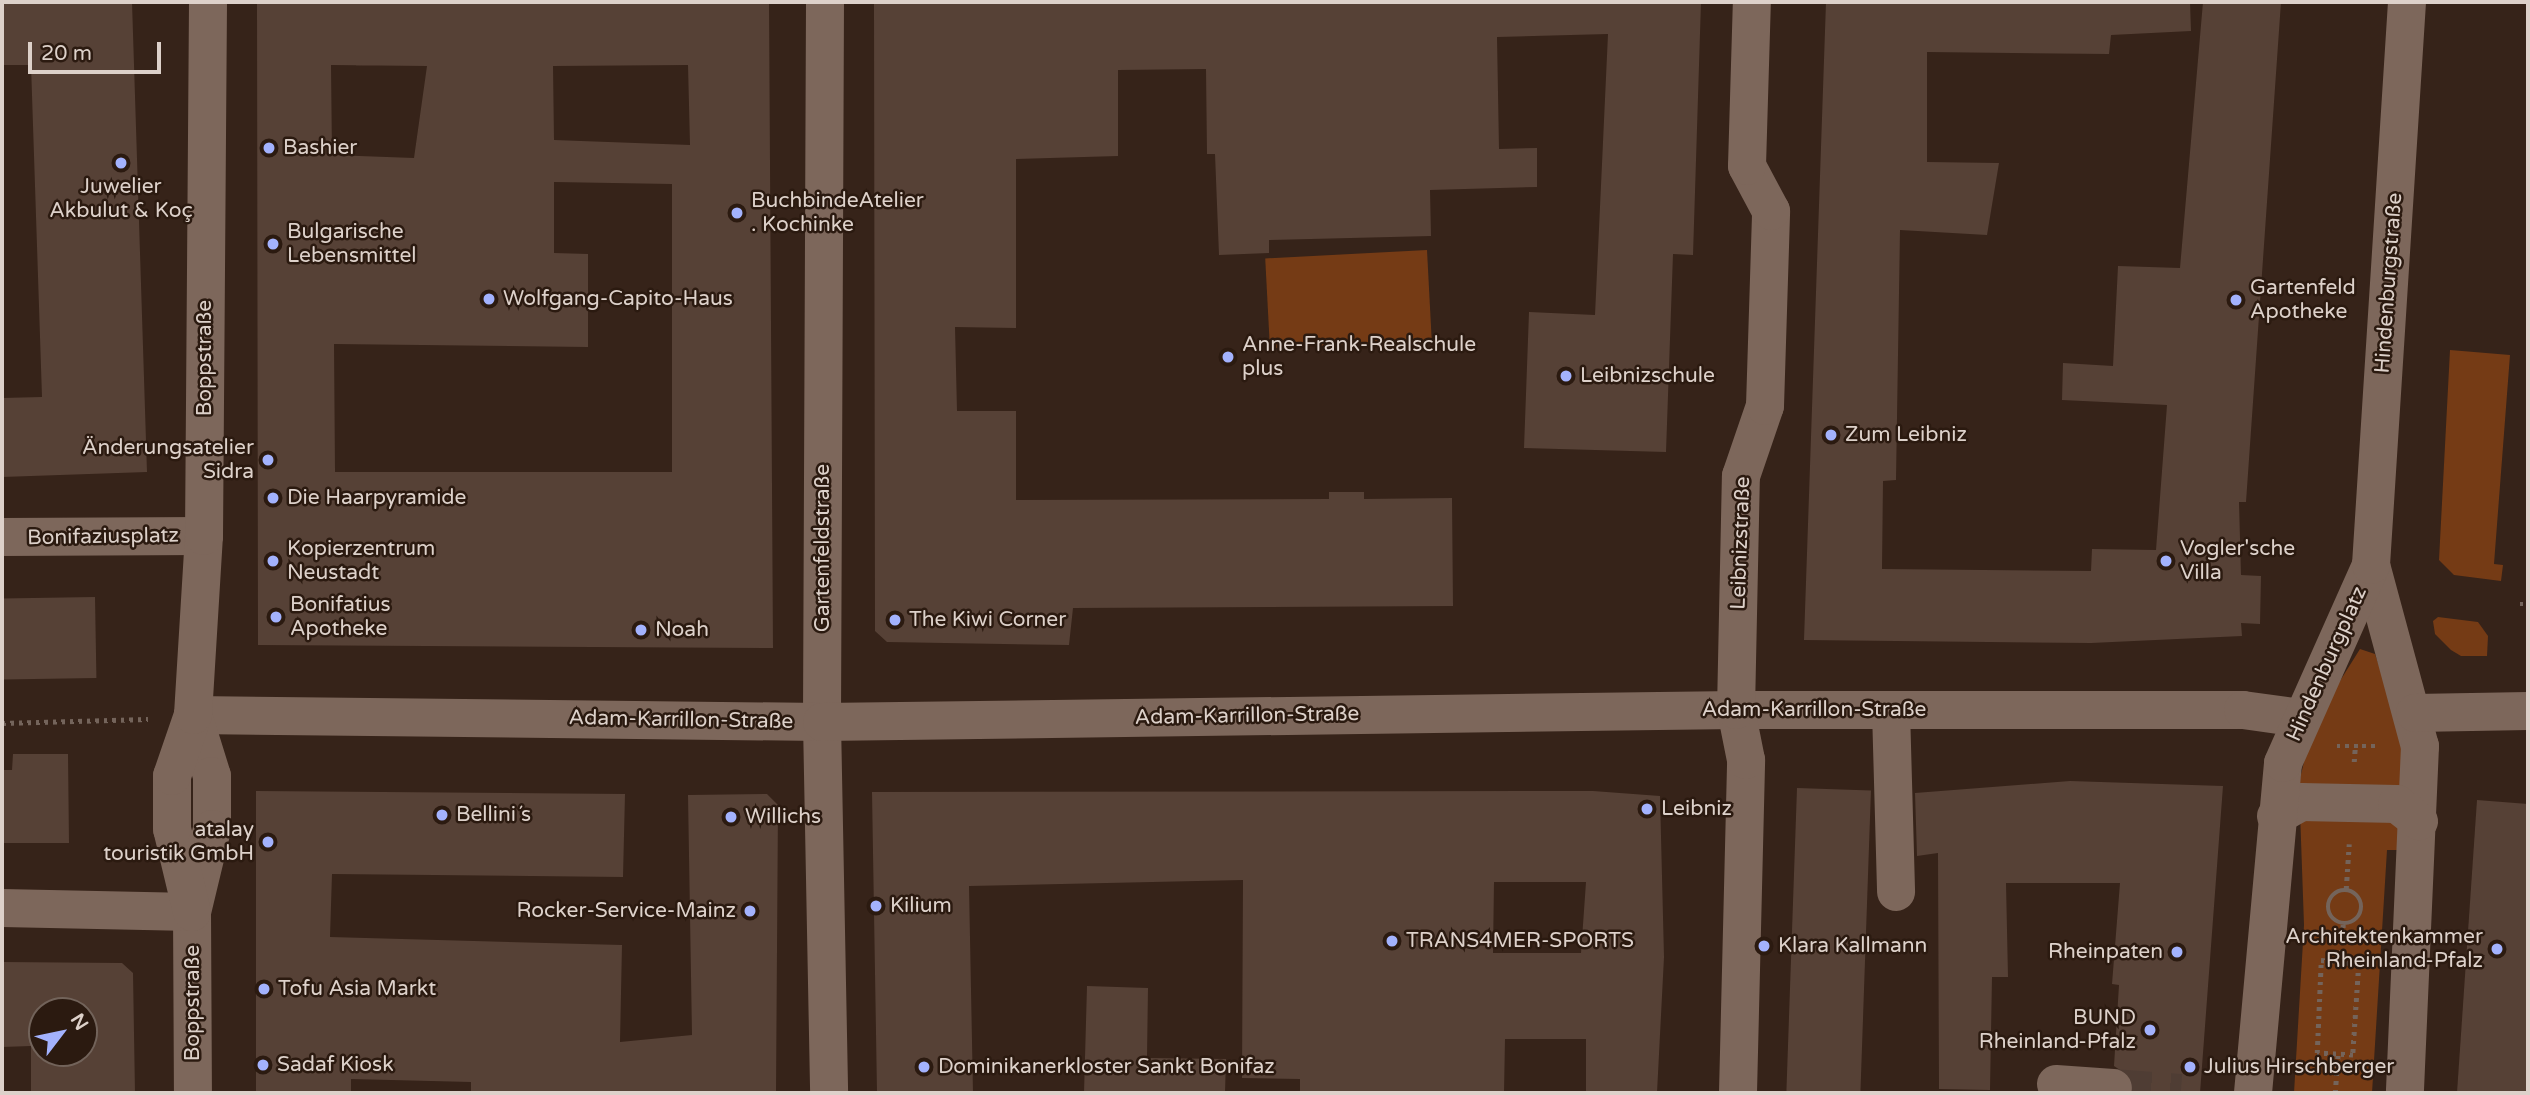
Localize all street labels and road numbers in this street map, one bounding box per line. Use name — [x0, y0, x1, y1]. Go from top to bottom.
street label: Hindenburgstraße — [2370, 192, 2408, 374]
street label: Boppstraße — [192, 300, 218, 416]
street label: Gartenfeldstraße — [810, 464, 836, 632]
street label: Leibnizstraße — [1726, 476, 1756, 610]
street label: Bonifaziusplatz — [27, 523, 179, 551]
street label: Hindenburgplatz — [2282, 583, 2372, 745]
street label: Adam-Karrillon-Straße — [1702, 697, 1926, 723]
street label: Adam-Karrillon-Straße — [1134, 701, 1360, 731]
street label: Adam-Karrillon-Straße — [568, 705, 794, 735]
street label: Boppstraße — [180, 945, 206, 1061]

